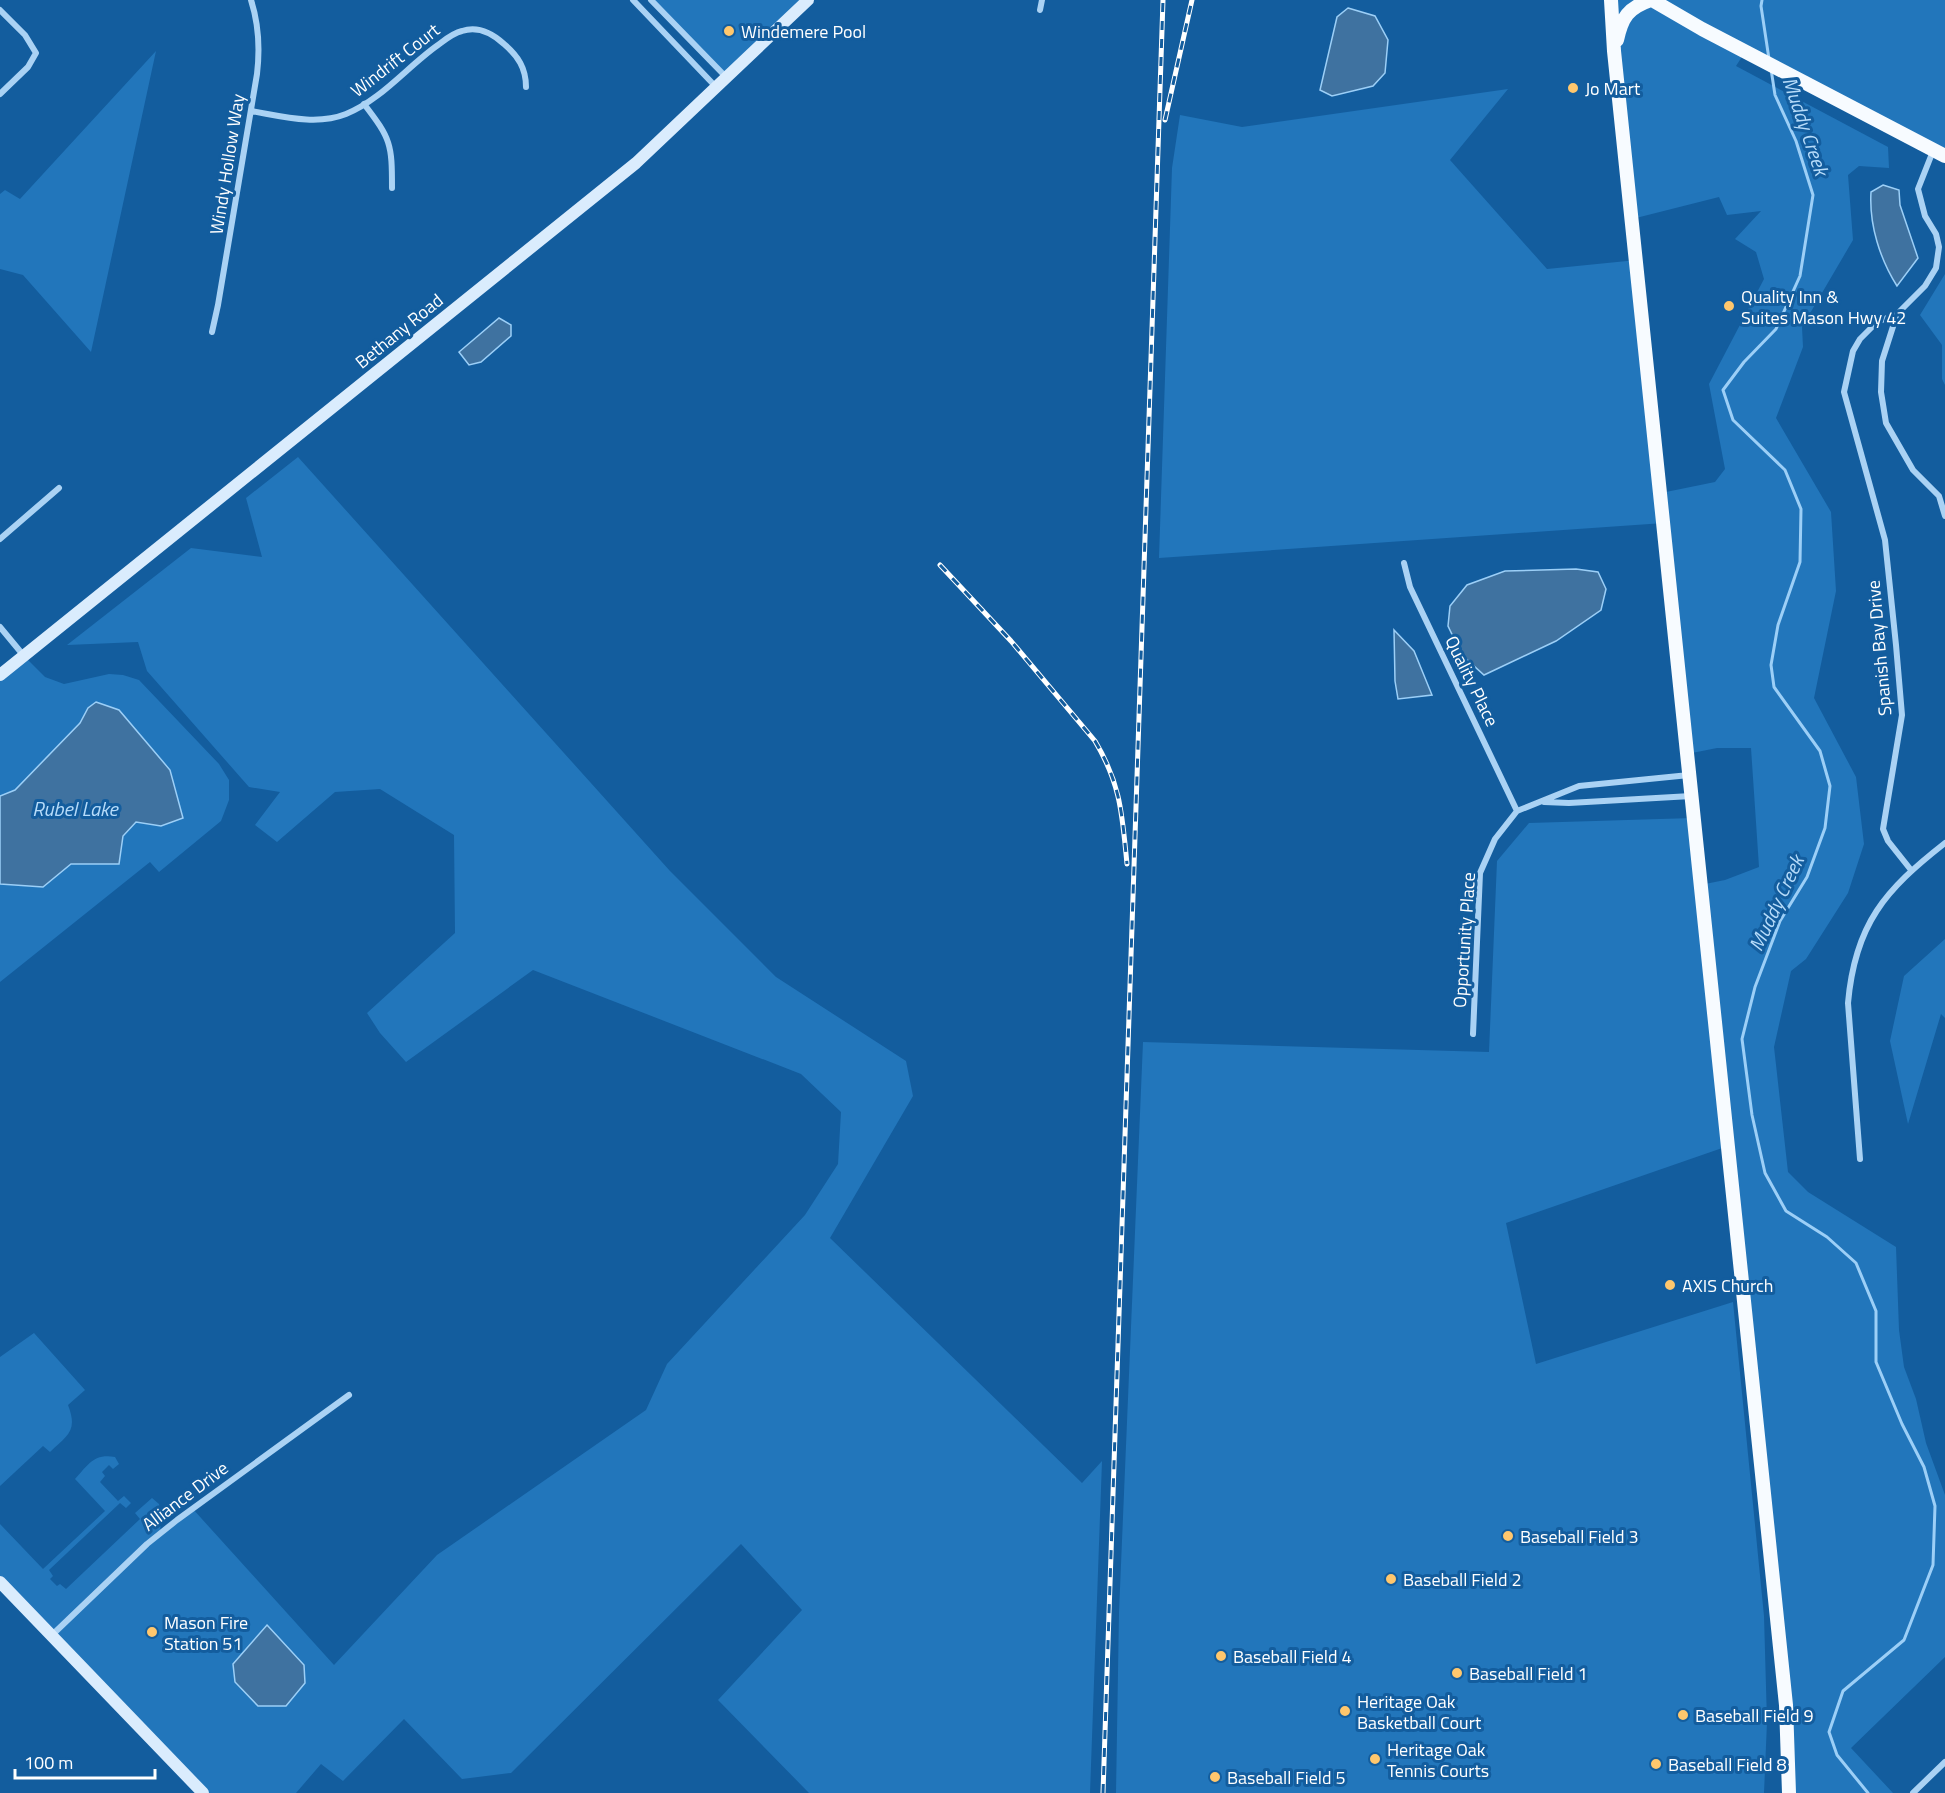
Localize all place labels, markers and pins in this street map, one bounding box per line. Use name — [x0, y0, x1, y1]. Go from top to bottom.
place label: Windemere Pool — [741, 18, 866, 45]
marker: Windemere Pool — [722, 24, 736, 38]
place label: Jo Mart — [1585, 75, 1641, 102]
marker: Jo Mart — [1566, 81, 1580, 95]
place label: Quality Inn & Suites Mason Hwy 42 — [1741, 283, 1906, 331]
marker: Quality Inn & Suites Mason Hwy 42 — [1722, 299, 1736, 313]
place label: AXIS Church — [1682, 1272, 1774, 1299]
marker: AXIS Church — [1663, 1278, 1677, 1292]
place label: Baseball Field 3 — [1520, 1523, 1639, 1550]
marker: Baseball Field 3 — [1501, 1529, 1515, 1543]
place label: Baseball Field 2 — [1403, 1566, 1522, 1593]
marker: Baseball Field 2 — [1384, 1572, 1398, 1586]
place label: Mason Fire Station 51 — [164, 1609, 248, 1657]
marker: Mason Fire Station 51 — [145, 1625, 159, 1639]
place label: Baseball Field 4 — [1233, 1643, 1352, 1670]
marker: Baseball Field 4 — [1214, 1649, 1228, 1663]
place label: Baseball Field 1 — [1469, 1660, 1588, 1687]
marker: Baseball Field 1 — [1450, 1666, 1464, 1680]
place label: Heritage Oak Basketball Court — [1357, 1688, 1482, 1736]
place label: Baseball Field 9 — [1695, 1702, 1814, 1729]
marker: Heritage Oak Basketball Court — [1338, 1704, 1352, 1718]
marker: Baseball Field 9 — [1676, 1708, 1690, 1722]
place label: Heritage Oak Tennis Courts — [1387, 1736, 1489, 1784]
place label: Baseball Field 8 — [1668, 1751, 1787, 1778]
marker: Heritage Oak Tennis Courts — [1368, 1752, 1382, 1766]
marker: Baseball Field 8 — [1649, 1757, 1663, 1771]
place label: Baseball Field 5 — [1227, 1764, 1346, 1791]
marker: Baseball Field 5 — [1208, 1770, 1222, 1784]

